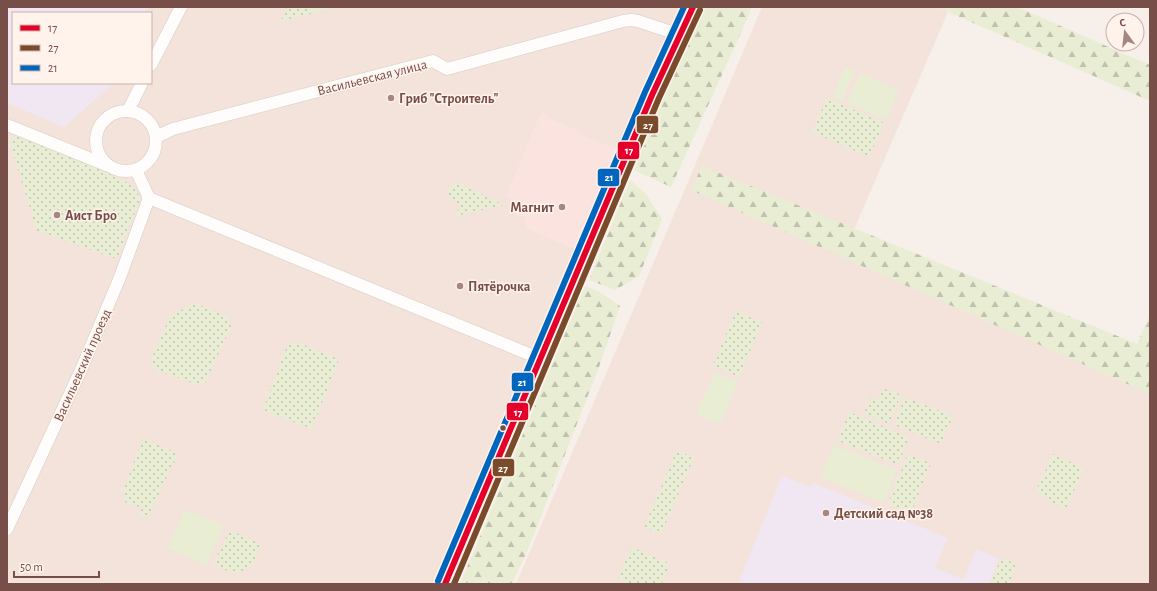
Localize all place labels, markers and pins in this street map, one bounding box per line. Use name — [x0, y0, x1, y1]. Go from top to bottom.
place label: Гриб "Строитель" — [399, 92, 498, 106]
marker: Гриб "Строитель" — [386, 93, 396, 103]
place label: Магнит — [510, 201, 555, 215]
marker: Магнит — [557, 202, 567, 212]
place label: Аист Бро — [65, 209, 117, 223]
marker: Аист Бро — [52, 210, 62, 220]
place label: Пятёрочка — [468, 280, 531, 294]
marker: Пятёрочка — [455, 281, 465, 291]
unlabelled marker — [498, 423, 508, 433]
place label: Детский сад №38 — [834, 507, 933, 521]
marker: Детский сад №38 — [821, 508, 831, 518]

